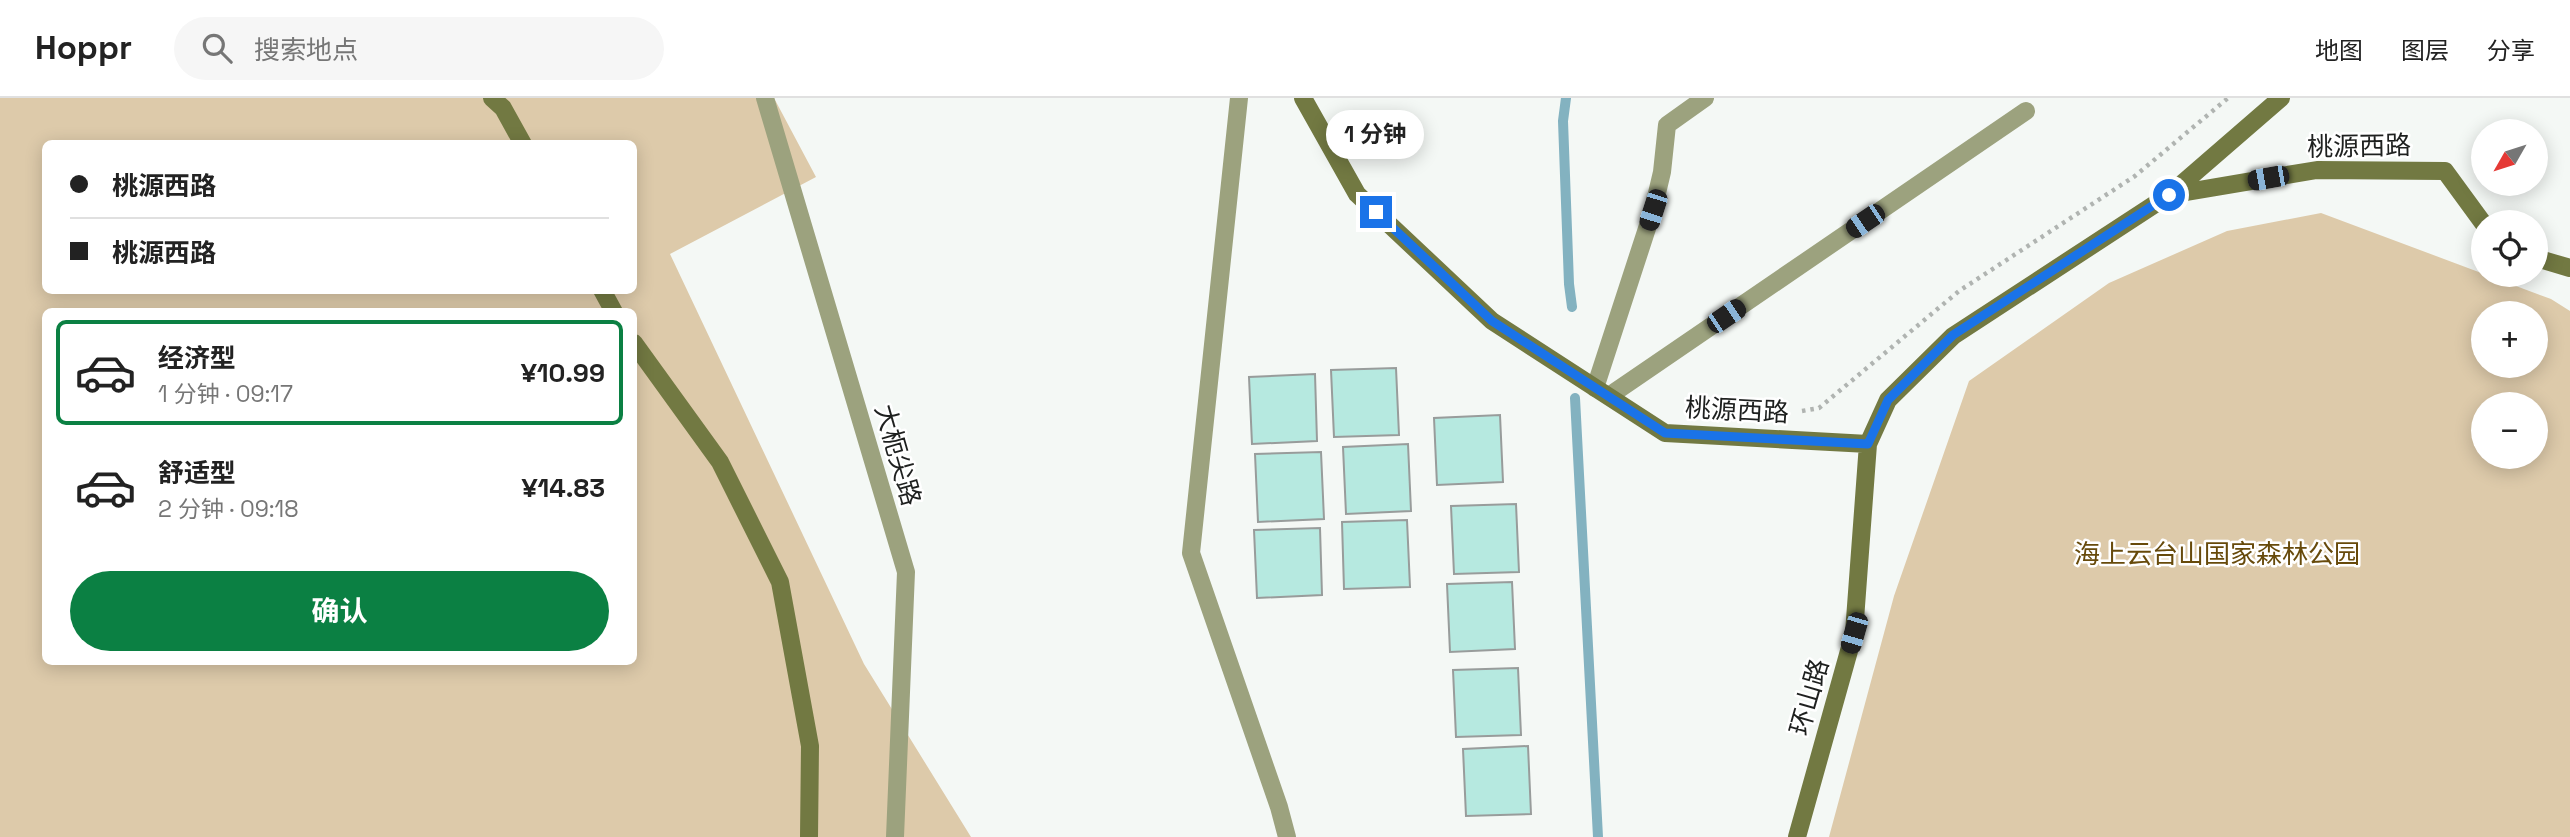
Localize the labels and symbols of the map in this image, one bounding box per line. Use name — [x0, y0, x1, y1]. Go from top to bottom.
callout: 1 分钟 — [1327, 110, 1425, 159]
north arrow — [2471, 119, 2548, 196]
street label: 桃源西路 — [2307, 128, 2411, 164]
car — [2246, 164, 2291, 192]
route start — [2153, 179, 2185, 211]
car — [1637, 187, 1670, 233]
route end — [1360, 196, 1392, 228]
car — [1842, 201, 1889, 241]
car — [1703, 296, 1750, 336]
street label: 桃源西路 — [1684, 390, 1790, 430]
street label: 大枙尖路 — [867, 400, 929, 510]
park label: 海上云台山国家森林公园 — [2074, 537, 2360, 571]
car — [1839, 610, 1870, 656]
street label: 环山路 — [1782, 655, 1836, 739]

